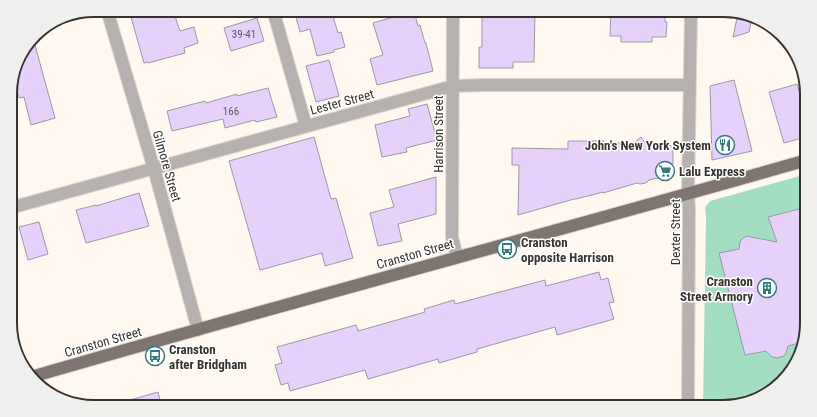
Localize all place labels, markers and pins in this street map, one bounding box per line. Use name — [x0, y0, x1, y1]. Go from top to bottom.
restaurant icon: John's New York System — [714, 134, 736, 156]
place label: John's New York System — [585, 138, 711, 153]
supermarket icon: Lalu Express — [654, 160, 676, 182]
place label: Lalu Express — [679, 164, 745, 179]
place label: Cranston opposite Harrison — [521, 235, 614, 265]
bus stop icon: Cranston opposite Harrison — [496, 238, 518, 260]
place label: Cranston Street Armory — [680, 274, 753, 304]
building icon: Cranston Street Armory — [756, 277, 778, 299]
place label: Cranston after Bridgham — [169, 342, 247, 372]
bus stop icon: Cranston after Bridgham — [144, 345, 166, 367]

